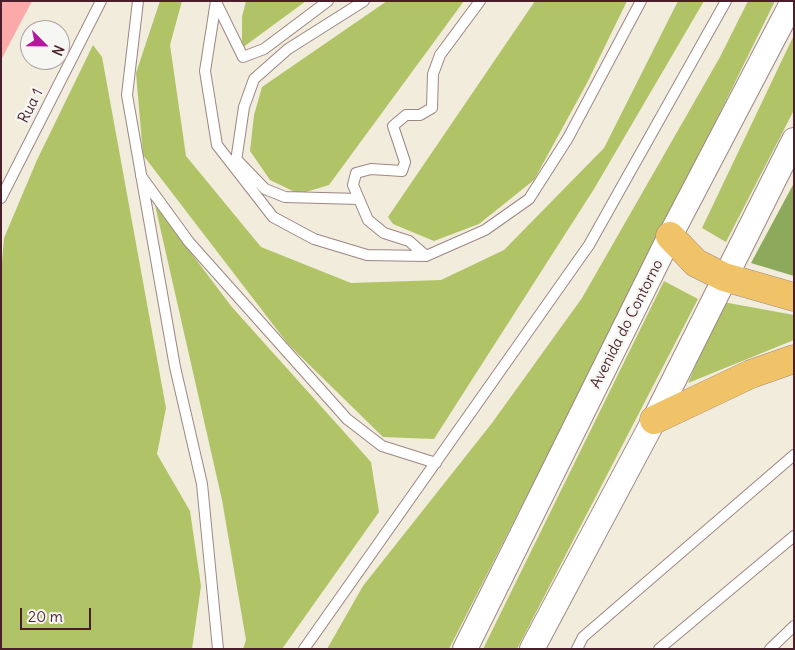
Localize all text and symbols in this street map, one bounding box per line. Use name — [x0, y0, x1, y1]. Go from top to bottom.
north arrow — [20, 20, 70, 70]
text: N — [48, 42, 68, 58]
street label: Rua 1 — [15, 86, 47, 126]
street label: Avenida do Contorno — [587, 257, 667, 391]
scale bar — [22, 598, 94, 630]
text: 20 m — [28, 607, 63, 626]

